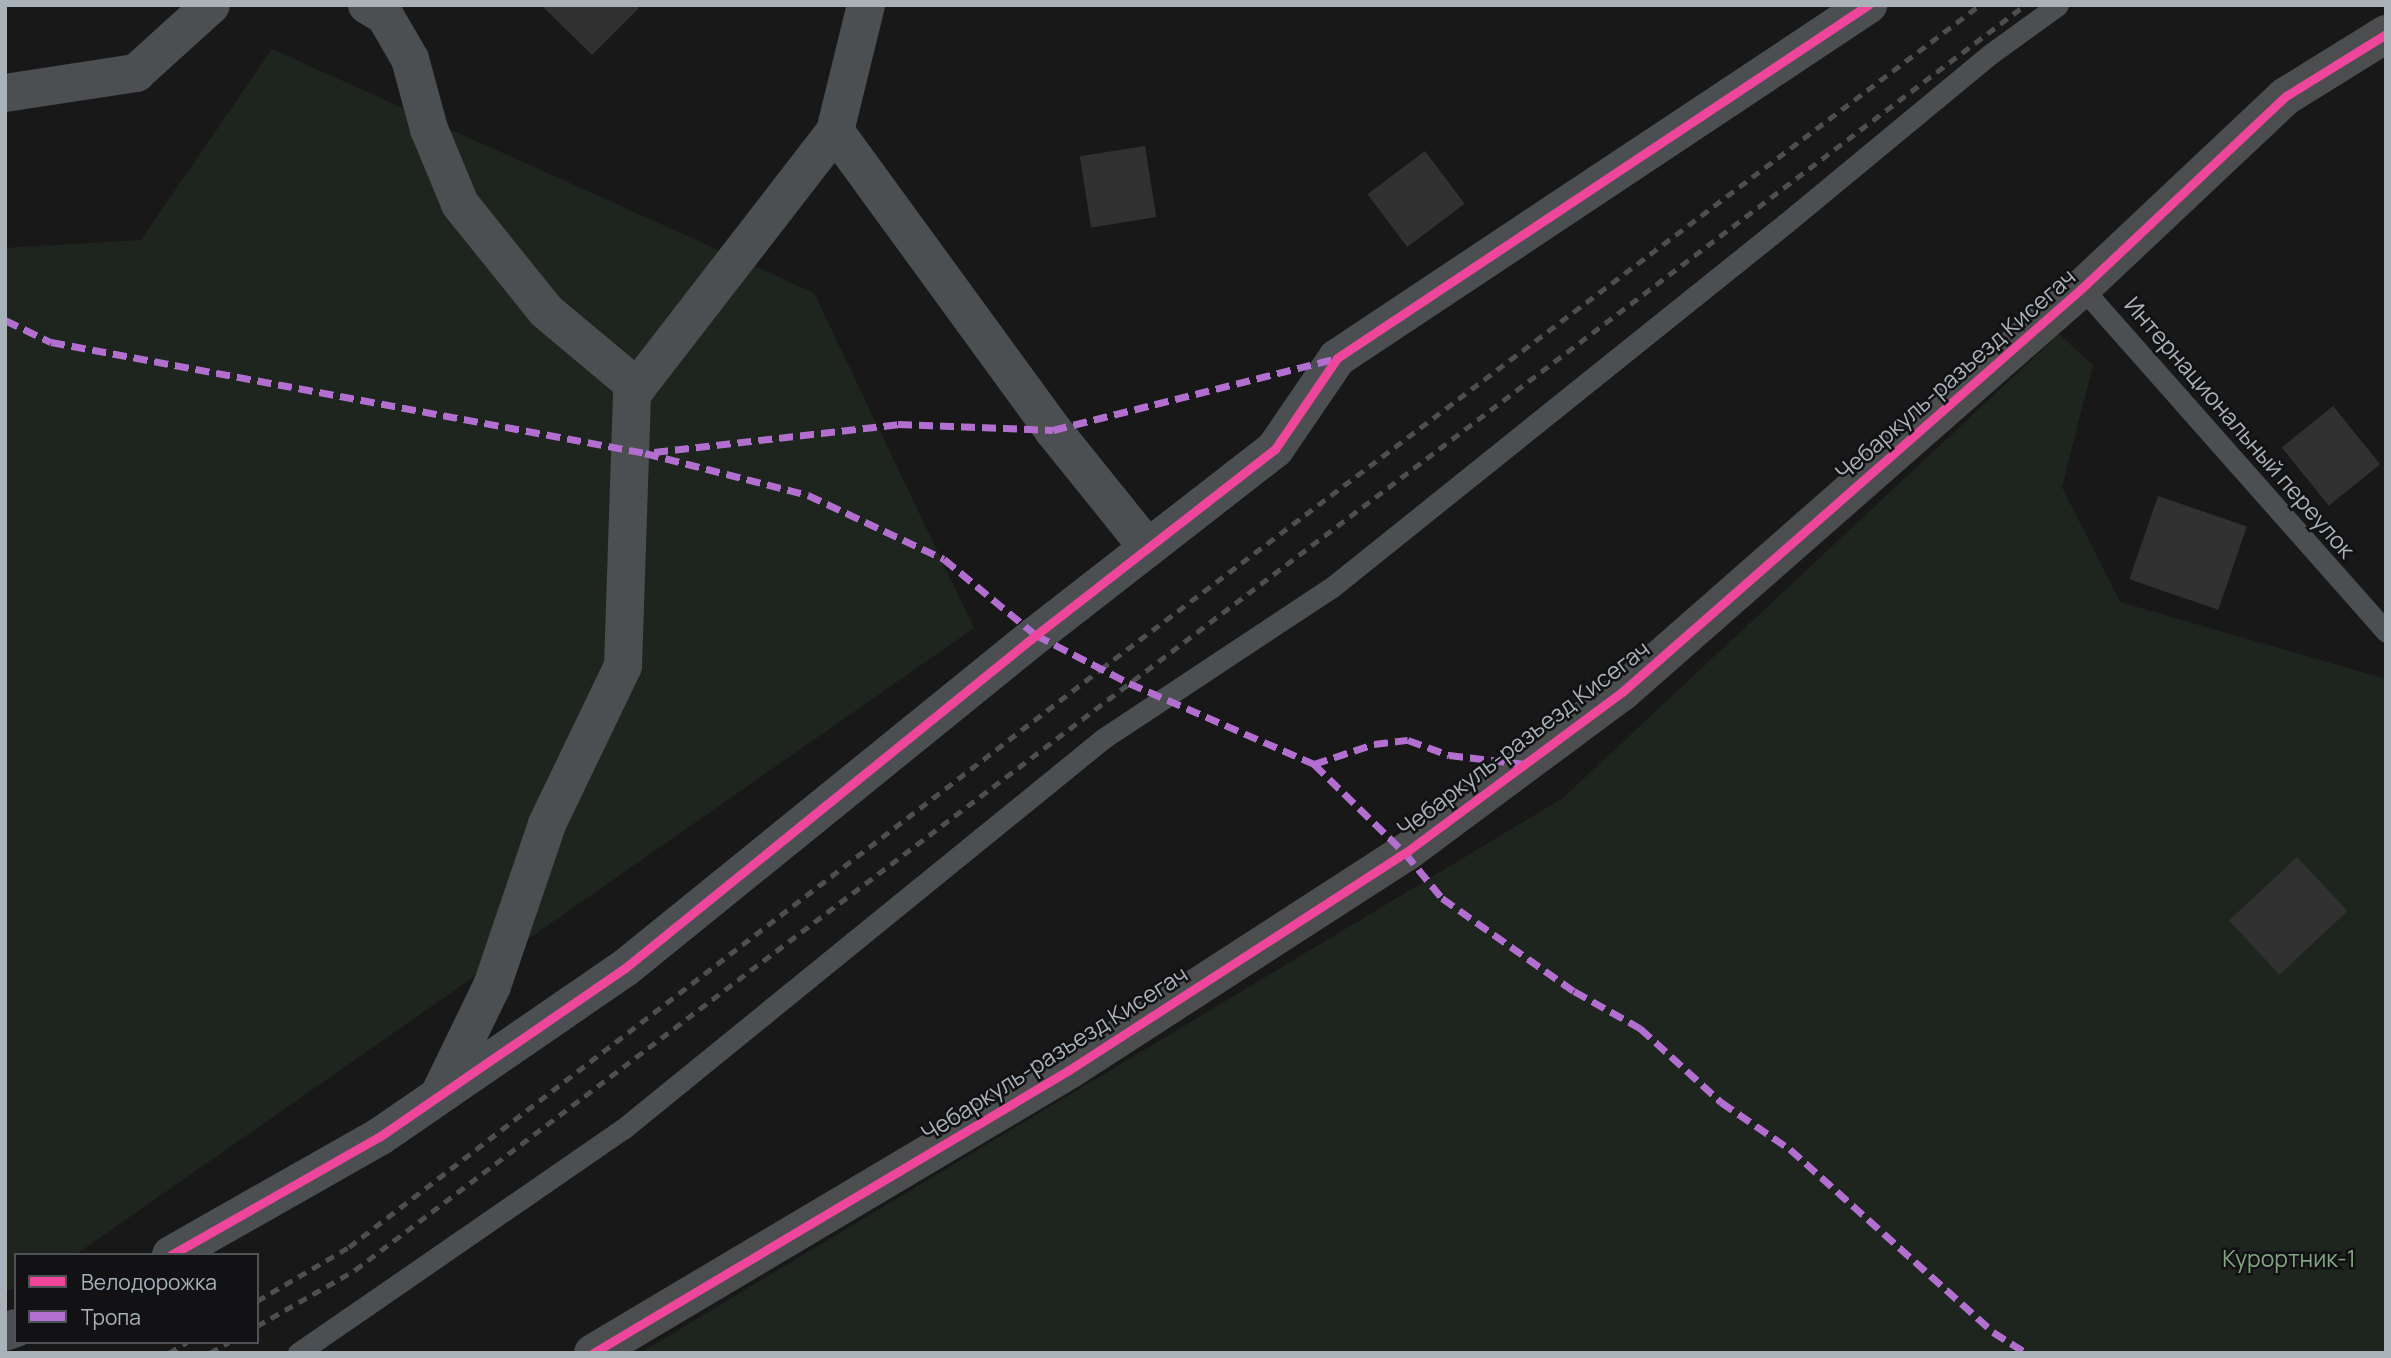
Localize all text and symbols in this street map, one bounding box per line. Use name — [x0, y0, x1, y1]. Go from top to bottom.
street label: Чебаркуль-разъезд Кисегач — [1829, 262, 2081, 486]
street label: Интернациональный переулок — [2119, 291, 2361, 563]
street label: Чебаркуль-разъезд Кисегач — [1391, 634, 1655, 842]
street label: Чебаркуль-разъезд Кисегач — [916, 960, 1192, 1146]
park label: Курортник-1 — [2222, 1244, 2356, 1272]
legend — [14, 1253, 259, 1344]
text: Велодорожка — [81, 1268, 217, 1296]
text: Тропа — [81, 1303, 141, 1331]

